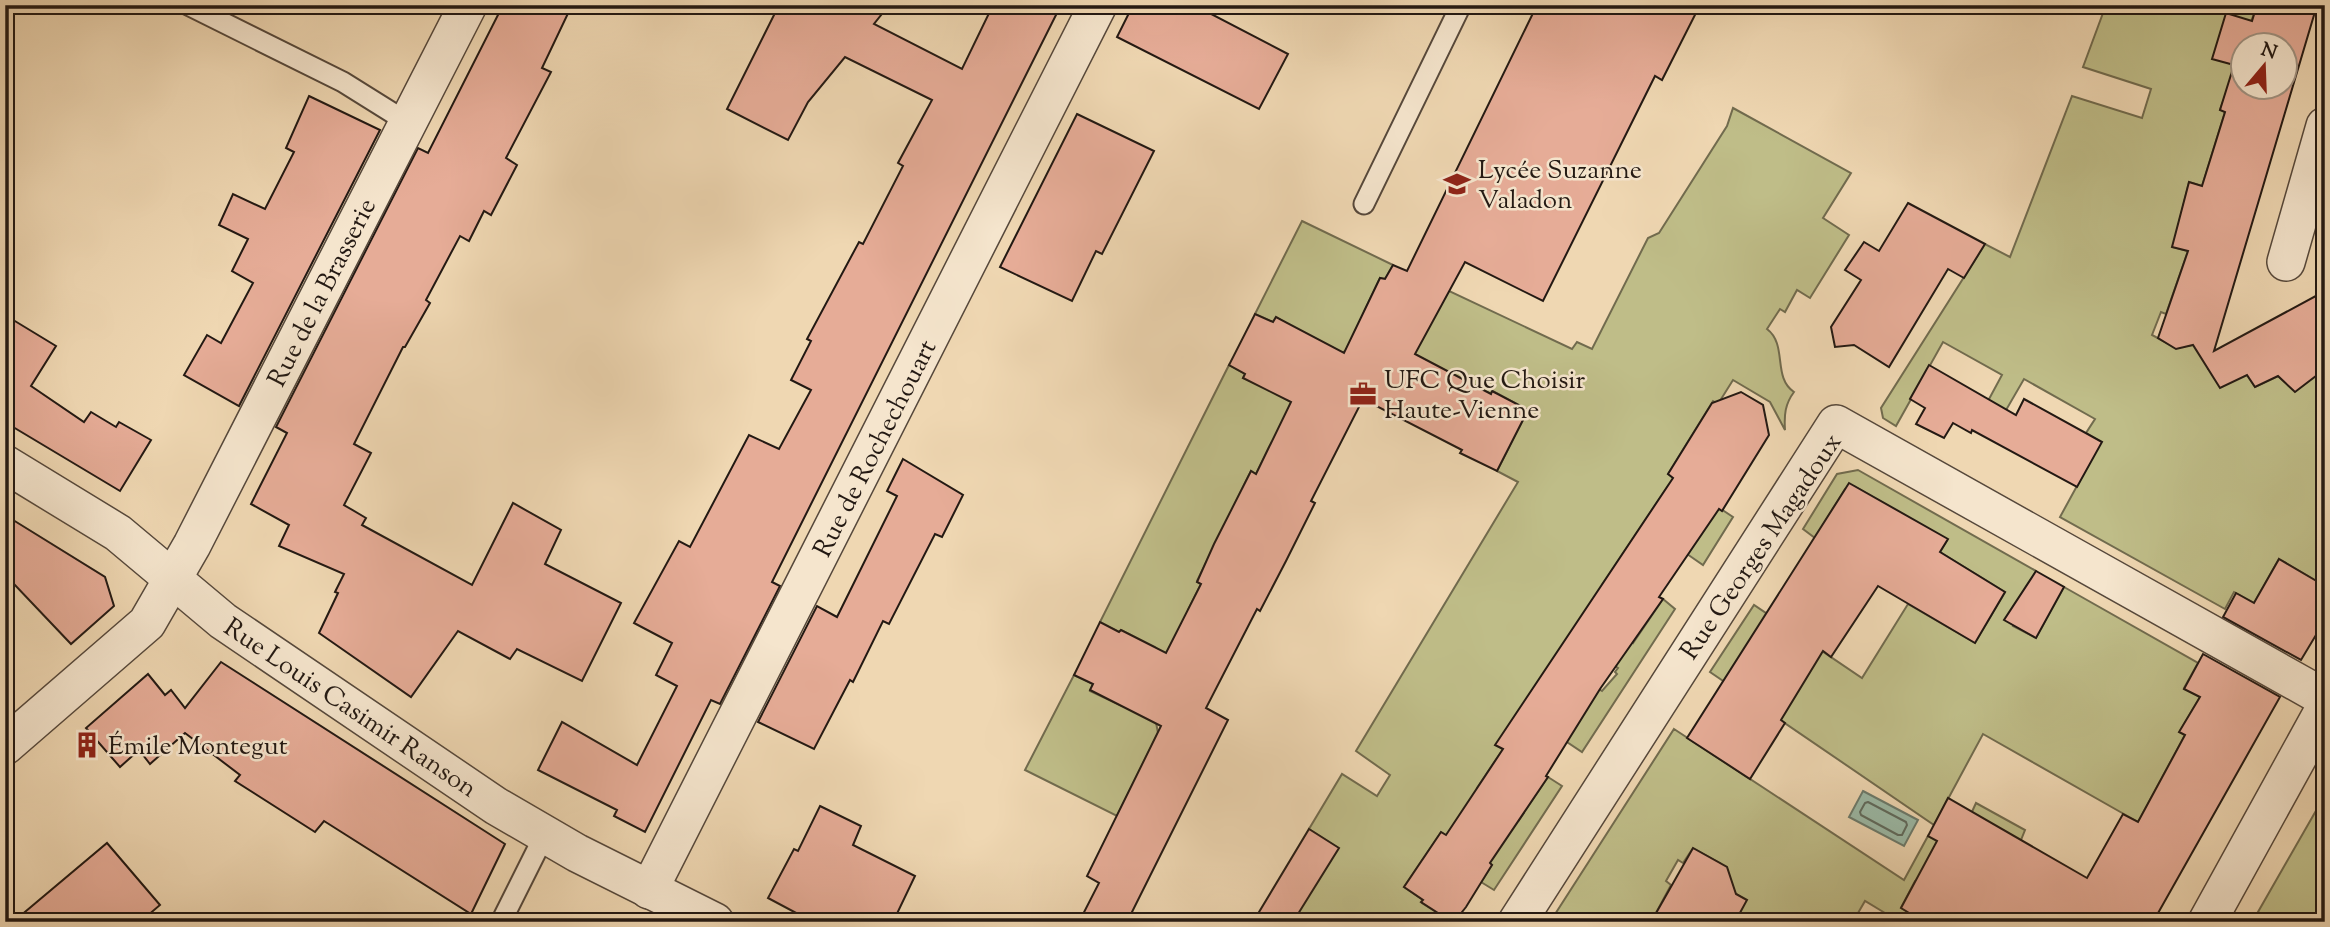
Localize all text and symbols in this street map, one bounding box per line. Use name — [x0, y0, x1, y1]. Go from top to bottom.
north arrow — [2228, 32, 2298, 102]
text: N — [2257, 37, 2280, 68]
place label: Lycée Suzanne Valadon — [1478, 153, 1642, 220]
school or university icon: Lycée Suzanne Valadon — [1442, 169, 1472, 199]
street label: Rue de la Brasserie — [260, 192, 387, 394]
street label: Rue de Rochechouart — [805, 334, 947, 564]
place label: UFC Que Choisir Haute-Vienne — [1384, 363, 1586, 430]
office icon: UFC Que Choisir Haute-Vienne — [1348, 379, 1378, 409]
street label: Rue Georges Magadoux — [1672, 427, 1852, 668]
street label: Rue Louis Casimir Ranson — [215, 610, 484, 808]
place label: Émile Montegut — [108, 729, 288, 766]
building icon: Émile Montegut — [72, 730, 102, 760]

